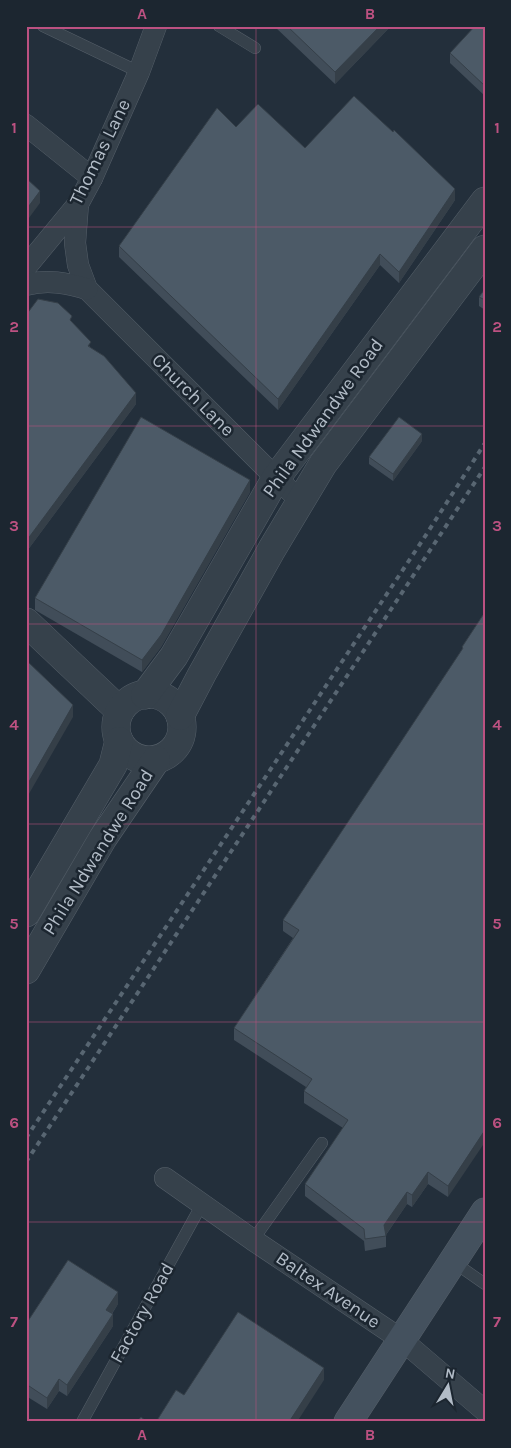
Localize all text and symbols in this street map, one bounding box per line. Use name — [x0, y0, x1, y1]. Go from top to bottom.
text: A — [137, 4, 147, 23]
text: B — [365, 4, 375, 23]
street label: Thomas Lane — [65, 96, 135, 208]
text: 1 — [11, 118, 17, 137]
text: 1 — [494, 118, 500, 137]
text: 2 — [9, 317, 19, 336]
text: 2 — [492, 317, 502, 336]
street label: Phila Ndwandwe Road — [258, 334, 388, 502]
street label: Church Lane — [147, 349, 239, 441]
text: 3 — [9, 516, 19, 535]
text: 3 — [492, 516, 502, 535]
text: 4 — [9, 715, 19, 734]
text: 4 — [492, 715, 502, 734]
street label: Phila Ndwandwe Road — [38, 765, 158, 939]
text: 5 — [9, 914, 19, 933]
text: 5 — [492, 914, 502, 933]
text: 6 — [9, 1113, 19, 1132]
text: 6 — [492, 1113, 502, 1132]
street label: Baltex Avenue — [272, 1247, 384, 1333]
street label: Factory Road — [105, 1259, 179, 1367]
text: 7 — [10, 1312, 18, 1331]
text: 7 — [493, 1312, 501, 1331]
north arrow — [424, 1360, 474, 1410]
text: N — [444, 1364, 457, 1383]
text: A — [137, 1425, 147, 1444]
text: B — [365, 1425, 375, 1444]

